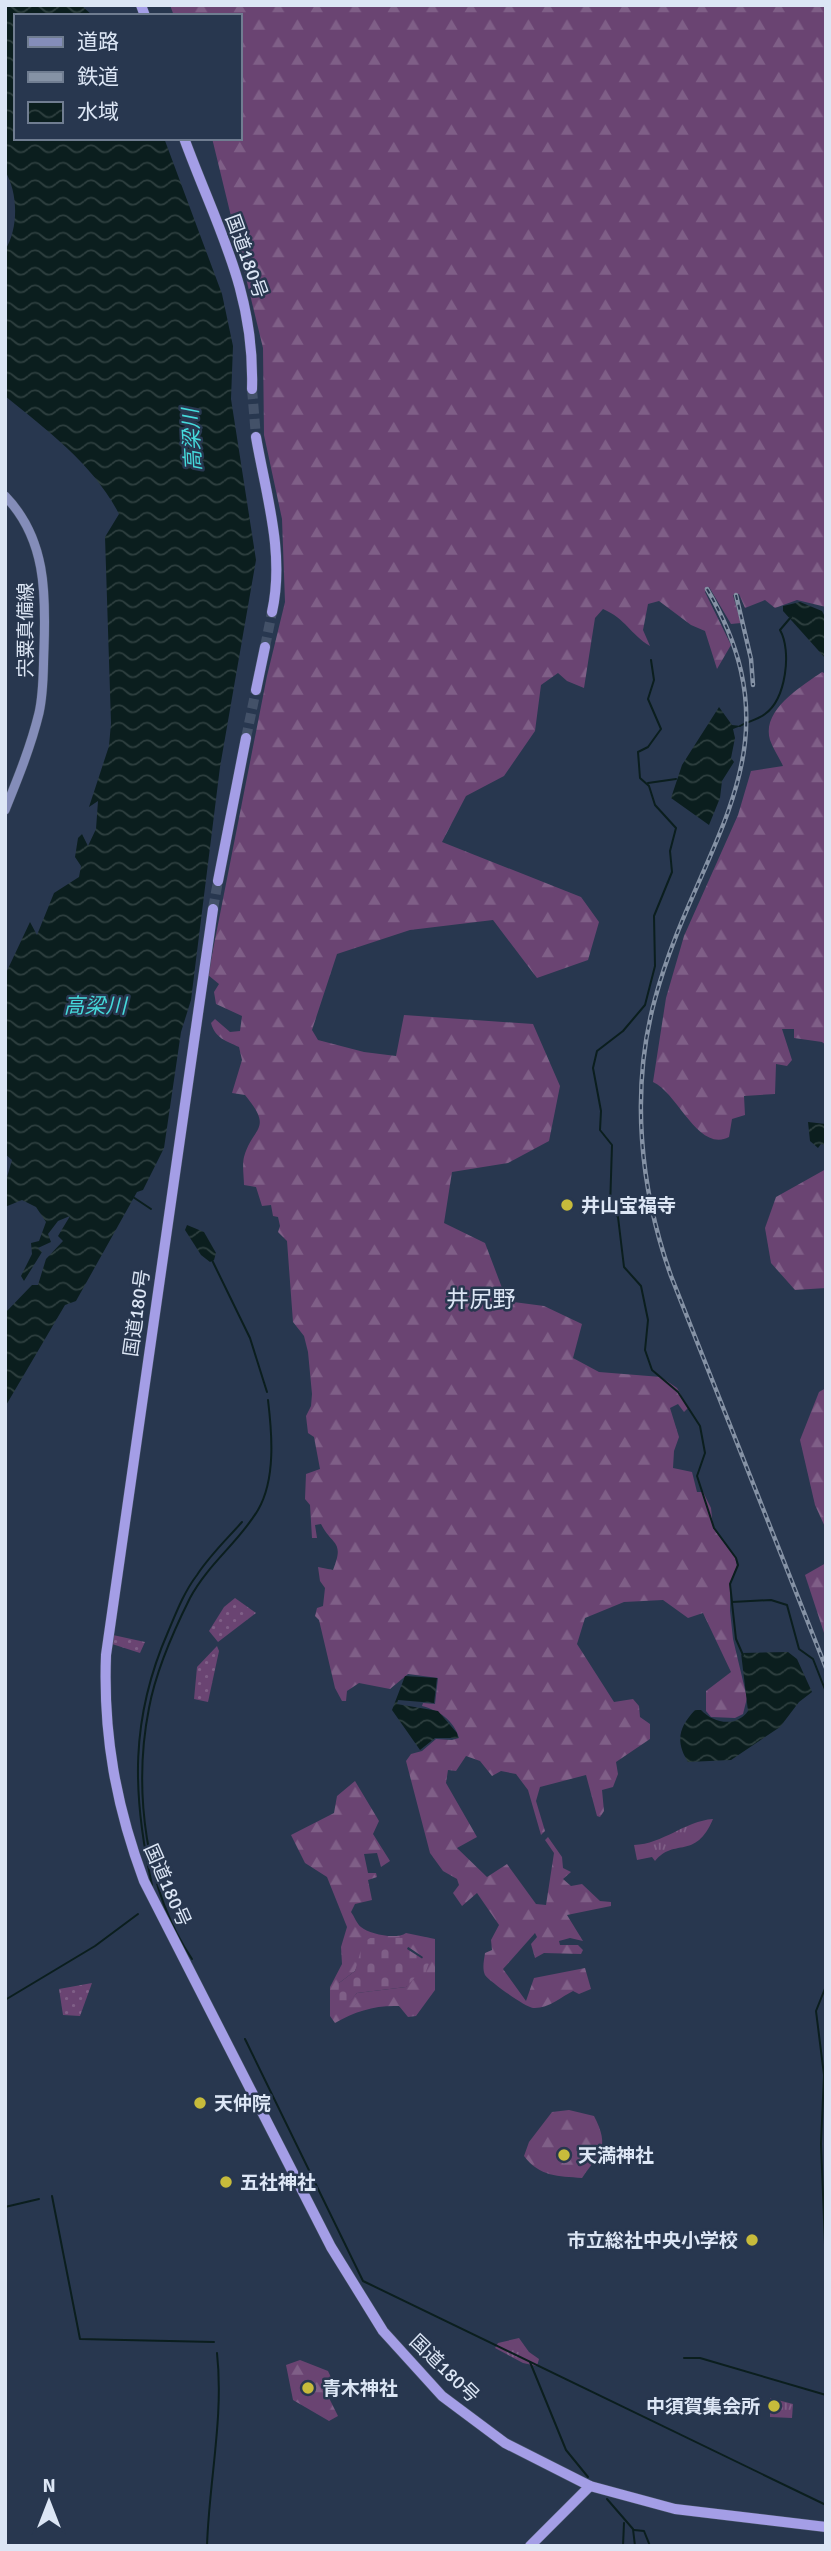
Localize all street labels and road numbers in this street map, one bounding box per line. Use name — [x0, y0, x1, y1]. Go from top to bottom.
street label: 国道180号 — [220, 211, 272, 302]
street label: 宍粟真備線 — [14, 582, 38, 678]
street label: 国道180号 — [119, 1268, 155, 1358]
street label: 国道180号 — [138, 1840, 196, 1930]
street label: 国道180号 — [404, 2330, 484, 2408]

